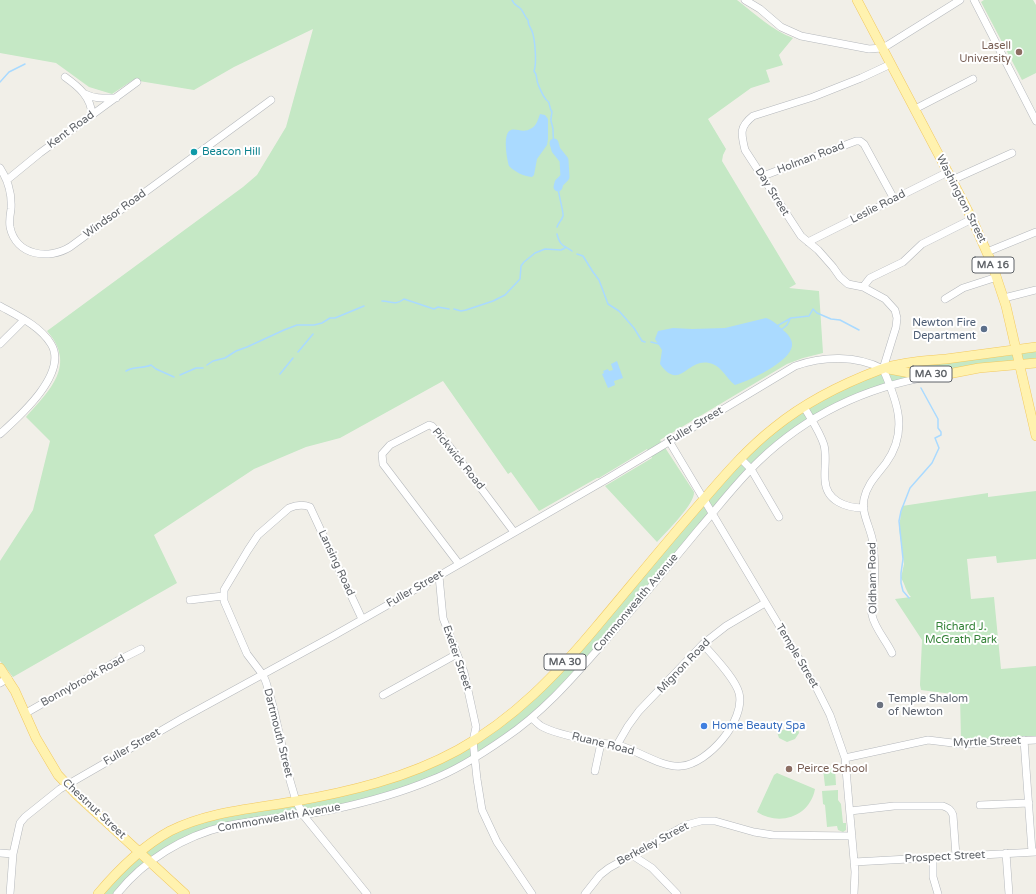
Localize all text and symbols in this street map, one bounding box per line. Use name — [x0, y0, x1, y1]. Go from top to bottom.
place label: Lasell University — [959, 39, 1011, 65]
marker: Lasell University — [1014, 47, 1024, 57]
street label: Kent Road — [45, 109, 97, 151]
street label: Holman Road — [775, 139, 847, 177]
place label: Beacon Hill — [202, 145, 260, 159]
marker: Beacon Hill — [189, 147, 199, 157]
street label: Washington Street — [933, 153, 989, 245]
street label: Day Street — [752, 165, 792, 219]
street label: Windsor Road — [81, 187, 149, 241]
street label: Leslie Road — [848, 187, 908, 227]
road number: MA 16 — [972, 257, 1014, 273]
place label: Newton Fire Department — [912, 316, 976, 342]
marker: Newton Fire Department — [979, 324, 989, 334]
road number: MA 30 — [910, 366, 952, 382]
street label: Fuller Street — [665, 404, 725, 448]
street label: Pickwick Road — [429, 425, 487, 493]
street label: Lansing Road — [315, 528, 357, 598]
street label: Oldham Road — [866, 542, 880, 614]
street label: Commonwealth Avenue — [591, 551, 681, 655]
street label: Fuller Street — [384, 567, 446, 611]
park label: Richard J. McGrath Park — [925, 620, 997, 646]
street label: Temple Street — [773, 622, 821, 690]
street label: Exeter Street — [440, 624, 474, 692]
street label: Mignon Road — [655, 636, 713, 696]
street label: Bonnybrook Road — [39, 652, 127, 710]
road number: MA 30 — [544, 654, 586, 670]
street label: Dartmouth Street — [261, 687, 295, 779]
place label: Temple Shalom of Newton — [888, 692, 968, 718]
marker: Temple Shalom of Newton — [875, 700, 885, 710]
place label: Home Beauty Spa — [712, 719, 805, 733]
marker: Home Beauty Spa — [699, 721, 709, 731]
street label: Fuller Street — [101, 725, 163, 769]
street label: Ruane Road — [570, 730, 636, 758]
street label: Myrtle Street — [953, 734, 1021, 750]
place label: Peirce School — [797, 762, 868, 776]
marker: Peirce School — [784, 764, 794, 774]
street label: Chestnut Street — [60, 776, 128, 842]
street label: Commonwealth Avenue — [217, 801, 341, 835]
street label: Berkeley Street — [615, 820, 691, 868]
street label: Prospect Street — [904, 848, 986, 866]

